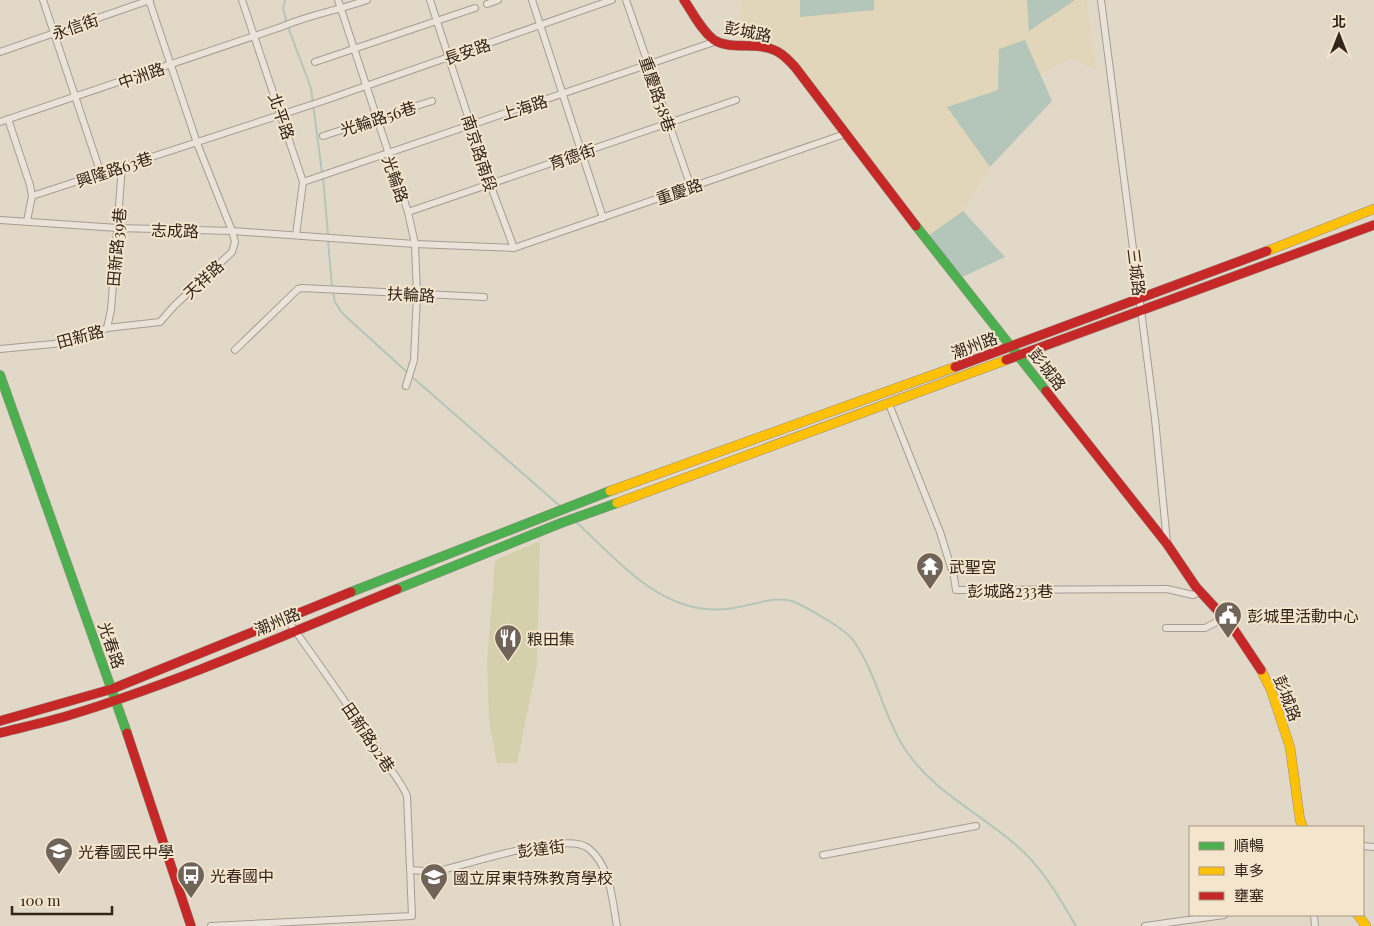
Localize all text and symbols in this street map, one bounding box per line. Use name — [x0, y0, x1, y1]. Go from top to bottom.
street label: 永信街 — [49, 8, 101, 44]
north arrow — [1314, 10, 1364, 60]
text: 北 — [1332, 12, 1346, 31]
street label: 彭城路 — [722, 16, 774, 46]
street label: 長安路 — [441, 33, 493, 69]
street label: 重慶路58巷 — [635, 53, 681, 135]
street label: 中洲路 — [115, 57, 167, 93]
street label: 北平路 — [264, 90, 300, 142]
street label: 上海路 — [498, 90, 550, 124]
street label: 光輪路56巷 — [337, 96, 419, 140]
street label: 南京路南段 — [458, 112, 502, 194]
street label: 育德街 — [546, 138, 598, 174]
street label: 興隆路63巷 — [73, 147, 155, 191]
street label: 光輪路 — [378, 153, 414, 205]
street label: 重慶路 — [653, 173, 705, 209]
street label: 田新路39巷 — [102, 207, 130, 287]
street label: 志成路 — [151, 219, 199, 241]
street label: 三城路 — [1124, 247, 1150, 297]
street label: 天祥路 — [178, 255, 228, 303]
street label: 扶輪路 — [386, 282, 436, 306]
street label: 田新路 — [54, 320, 106, 352]
street label: 潮州路 — [948, 327, 1000, 363]
street label: 彭城路 — [1025, 344, 1071, 394]
temple icon: 武聖宮 — [915, 551, 945, 590]
place label: 武聖宮 — [949, 556, 997, 577]
street label: 彭城路233巷 — [967, 580, 1053, 601]
public building icon: 彭城里活動中心 — [1213, 600, 1243, 639]
street label: 潮州路 — [251, 602, 303, 640]
place label: 彭城里活動中心 — [1247, 605, 1359, 626]
street label: 光春路 — [94, 619, 130, 671]
restaurant icon: 粮田集 — [493, 623, 523, 662]
place label: 粮田集 — [527, 628, 575, 649]
street label: 彭城路 — [1270, 672, 1306, 724]
street label: 田新路92巷 — [338, 698, 400, 776]
legend — [1189, 826, 1364, 916]
street label: 彭達街 — [516, 835, 566, 861]
text: 順暢 — [1234, 835, 1264, 855]
school or university icon: 光春國民中學 — [44, 836, 74, 875]
place label: 光春國民中學 — [78, 841, 174, 862]
bus stop icon: 光春國中 — [176, 860, 206, 899]
text: 車多 — [1234, 860, 1264, 880]
school or university icon: 國立屏東特殊教育學校 — [419, 862, 449, 901]
place label: 光春國中 — [210, 865, 274, 886]
place label: 國立屏東特殊教育學校 — [453, 867, 613, 888]
scale bar — [12, 884, 112, 916]
text: 壅塞 — [1234, 885, 1264, 905]
text: 100 m — [20, 890, 61, 910]

